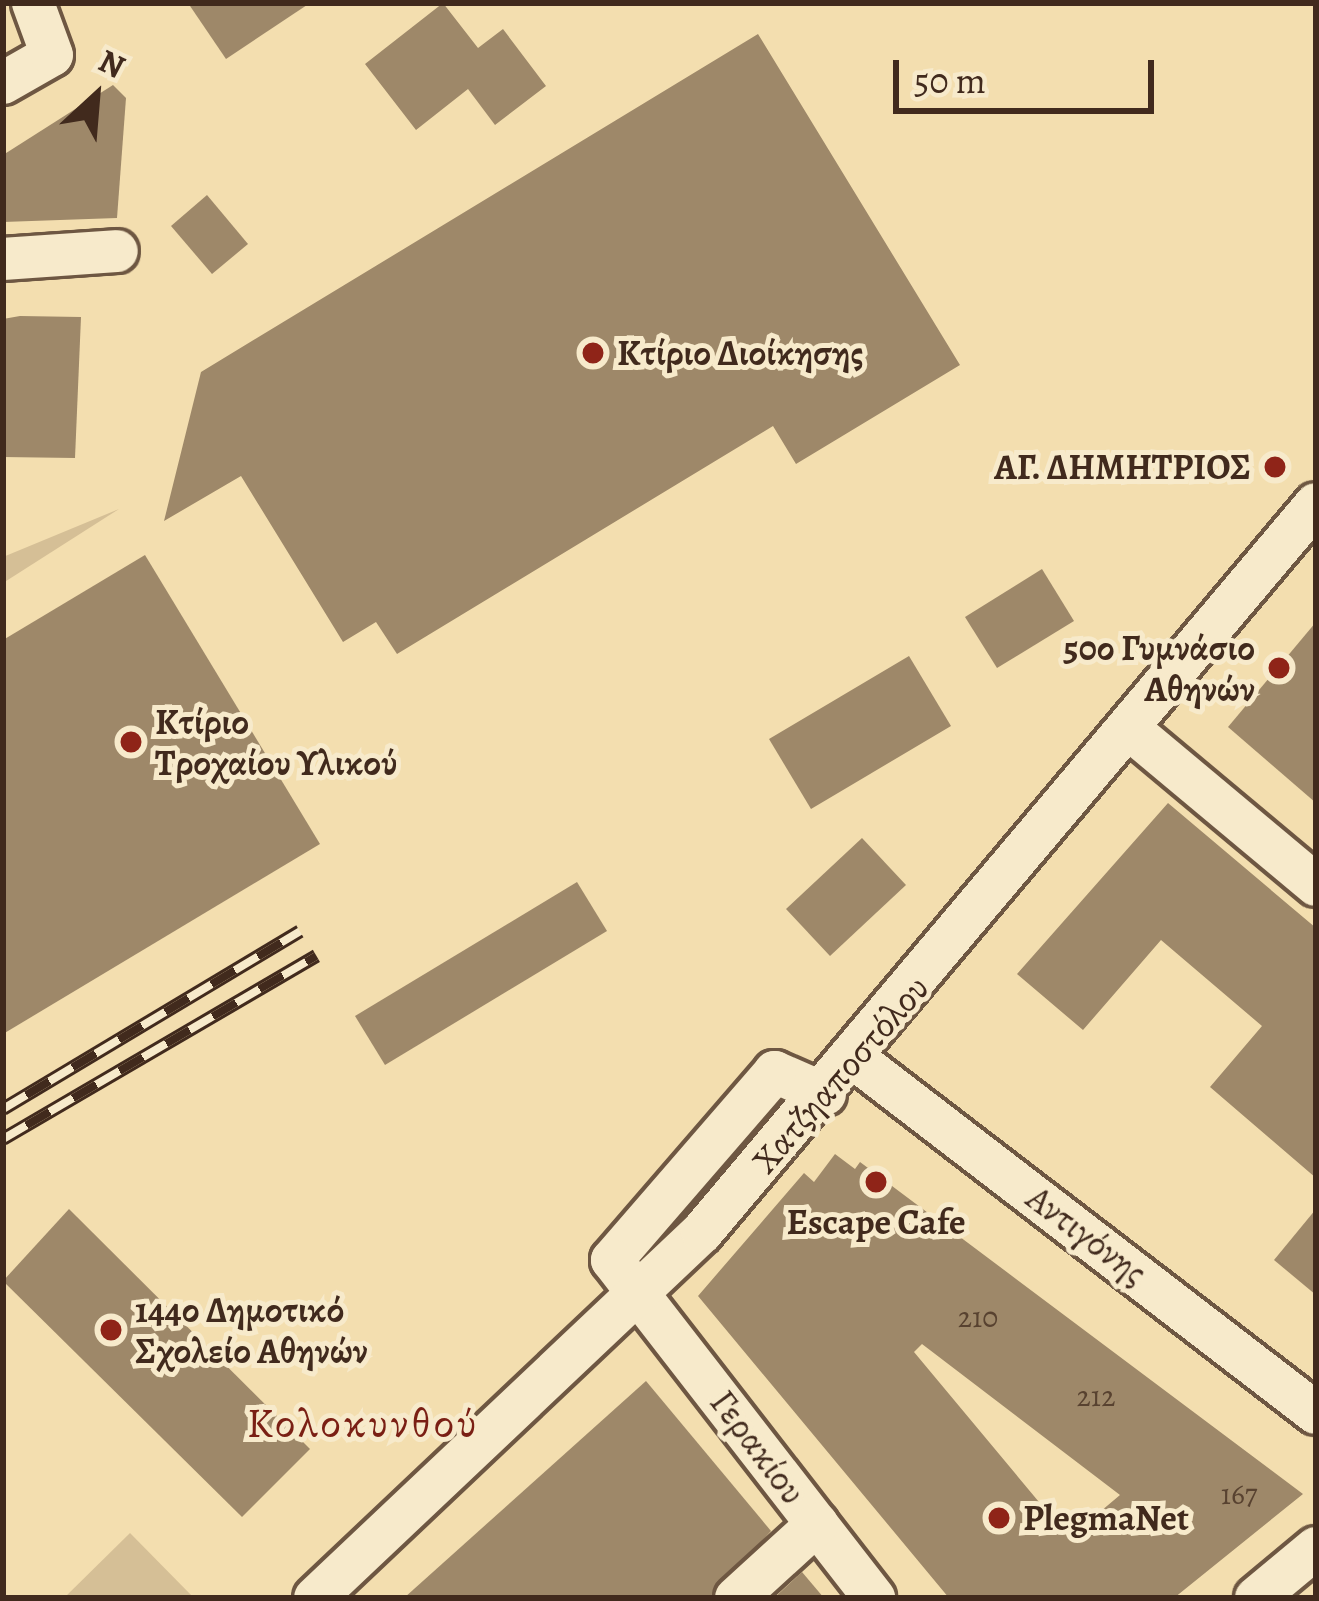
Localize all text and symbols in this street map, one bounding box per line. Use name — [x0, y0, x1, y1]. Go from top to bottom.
north arrow — [36, 36, 156, 156]
scale bar — [899, 36, 1160, 110]
text: N — [91, 38, 133, 89]
text: 50 m — [914, 56, 986, 105]
place label: Κτίριο Διοίκησης — [617, 331, 863, 375]
marker: Κτίριο Διοίκησης — [580, 340, 606, 366]
place label: ΑΓ. ΔΗΜΗΤΡΙΟΣ — [994, 445, 1251, 489]
marker: ΑΓ. ΔΗΜΗΤΡΙΟΣ — [1262, 454, 1288, 480]
place label: 50ο Γυμνάσιο Αθηνών — [1063, 625, 1255, 710]
marker: 50ο Γυμνάσιο Αθηνών — [1266, 655, 1292, 681]
place label: Κτίριο Τροχαίου Υλικού — [155, 699, 397, 784]
marker: Κτίριο Τροχαίου Υλικού — [118, 729, 144, 755]
street label: Χατζηαποστόλου — [743, 966, 937, 1182]
marker: Escape Cafe — [863, 1169, 889, 1195]
street label: Αντιγόνης — [1019, 1176, 1155, 1294]
place label: Escape Cafe — [786, 1200, 966, 1244]
place label: 144ο Δημοτικό Σχολείο Αθηνών — [135, 1287, 368, 1372]
house number: 210 — [958, 1299, 998, 1335]
marker: 144ο Δημοτικό Σχολείο Αθηνών — [98, 1317, 124, 1343]
house number: 212 — [1077, 1378, 1115, 1414]
street label: Γερακίου — [701, 1382, 815, 1512]
district label: Κολοκυνθού — [247, 1398, 479, 1448]
house number: 167 — [1221, 1476, 1257, 1512]
place label: PlegmaNet — [1023, 1496, 1189, 1540]
marker: PlegmaNet — [986, 1505, 1012, 1531]

